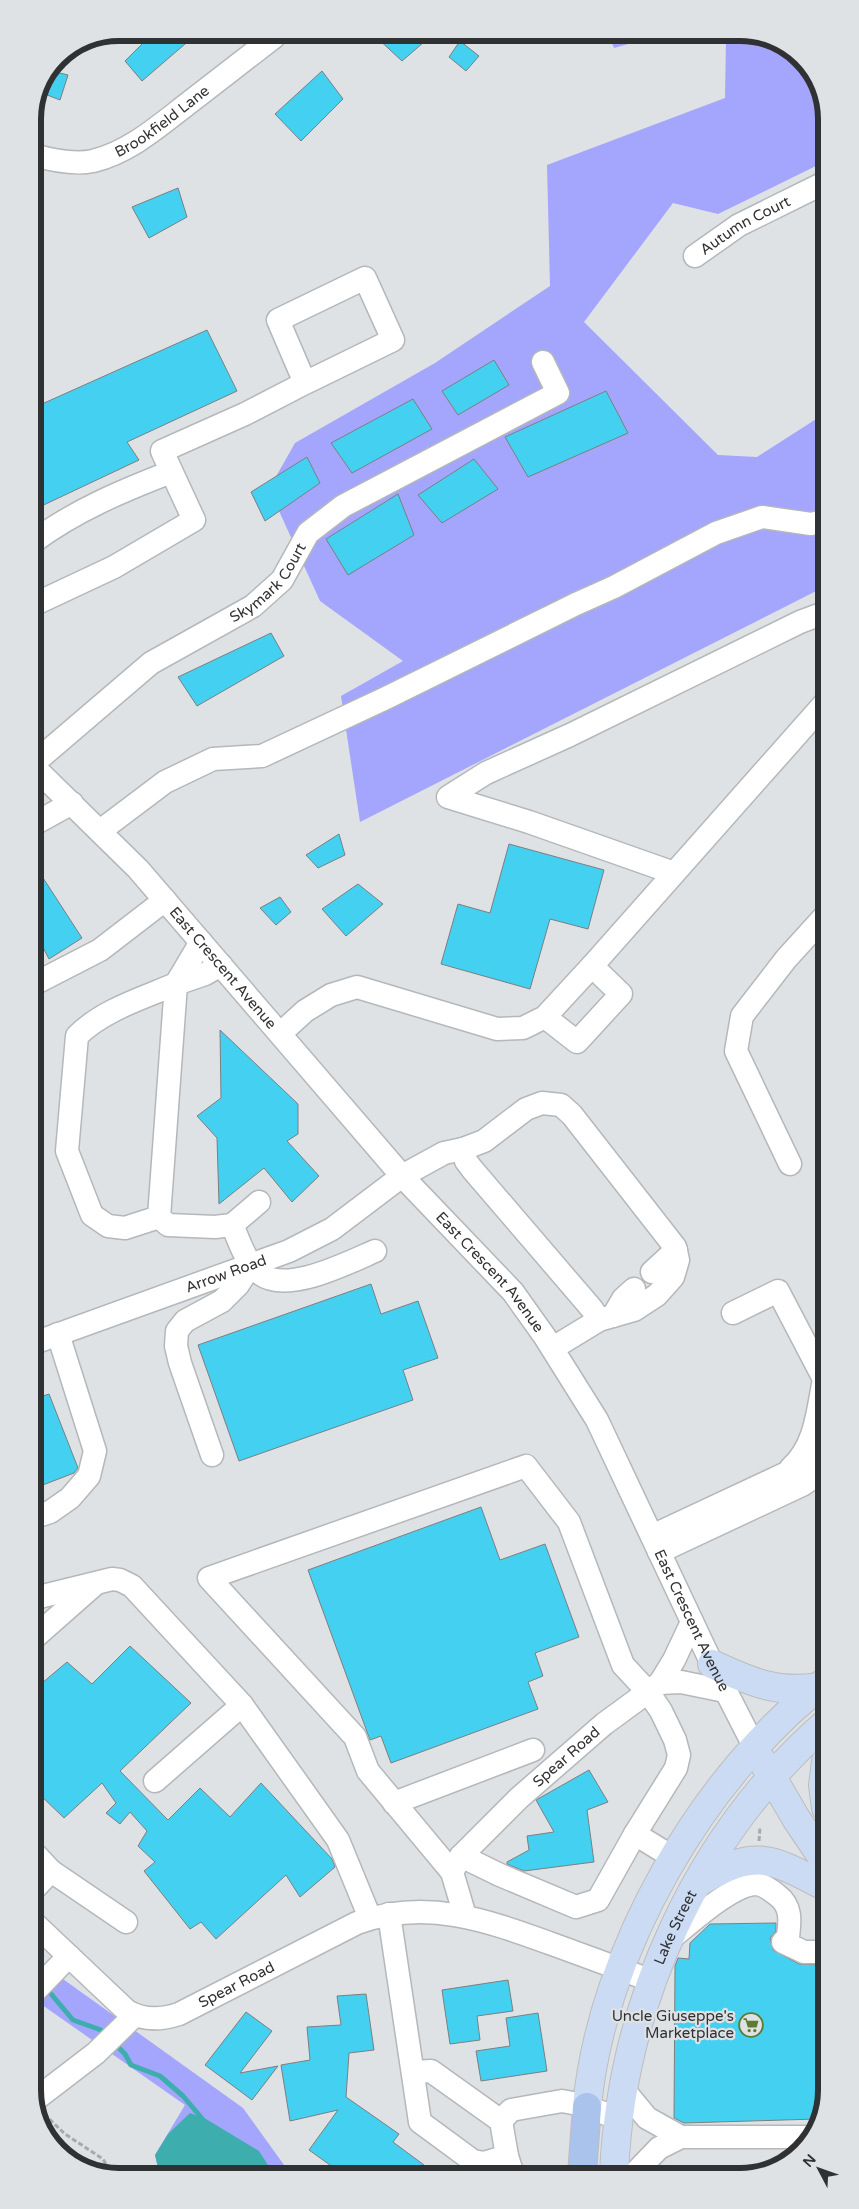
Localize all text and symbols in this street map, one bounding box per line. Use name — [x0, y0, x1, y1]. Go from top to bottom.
street label: Brookfield Lane — [112, 81, 213, 161]
street label: Autumn Court — [696, 192, 793, 259]
street label: Skymark Court — [226, 540, 310, 626]
street label: East Crescent Avenue — [166, 903, 280, 1032]
street label: East Crescent Avenue — [432, 1208, 548, 1336]
street label: Arrow Road — [183, 1251, 269, 1297]
street label: East Crescent Avenue — [650, 1547, 733, 1694]
street label: Spear Road — [529, 1723, 603, 1791]
street label: Lake Street — [650, 1886, 701, 1967]
street label: Spear Road — [195, 1958, 277, 2012]
place label: Uncle Giuseppe's Marketplace — [612, 2007, 734, 2042]
supermarket icon: Uncle Giuseppe's Marketplace — [738, 2012, 764, 2038]
north arrow — [794, 2144, 844, 2194]
text: N — [799, 2151, 820, 2171]

